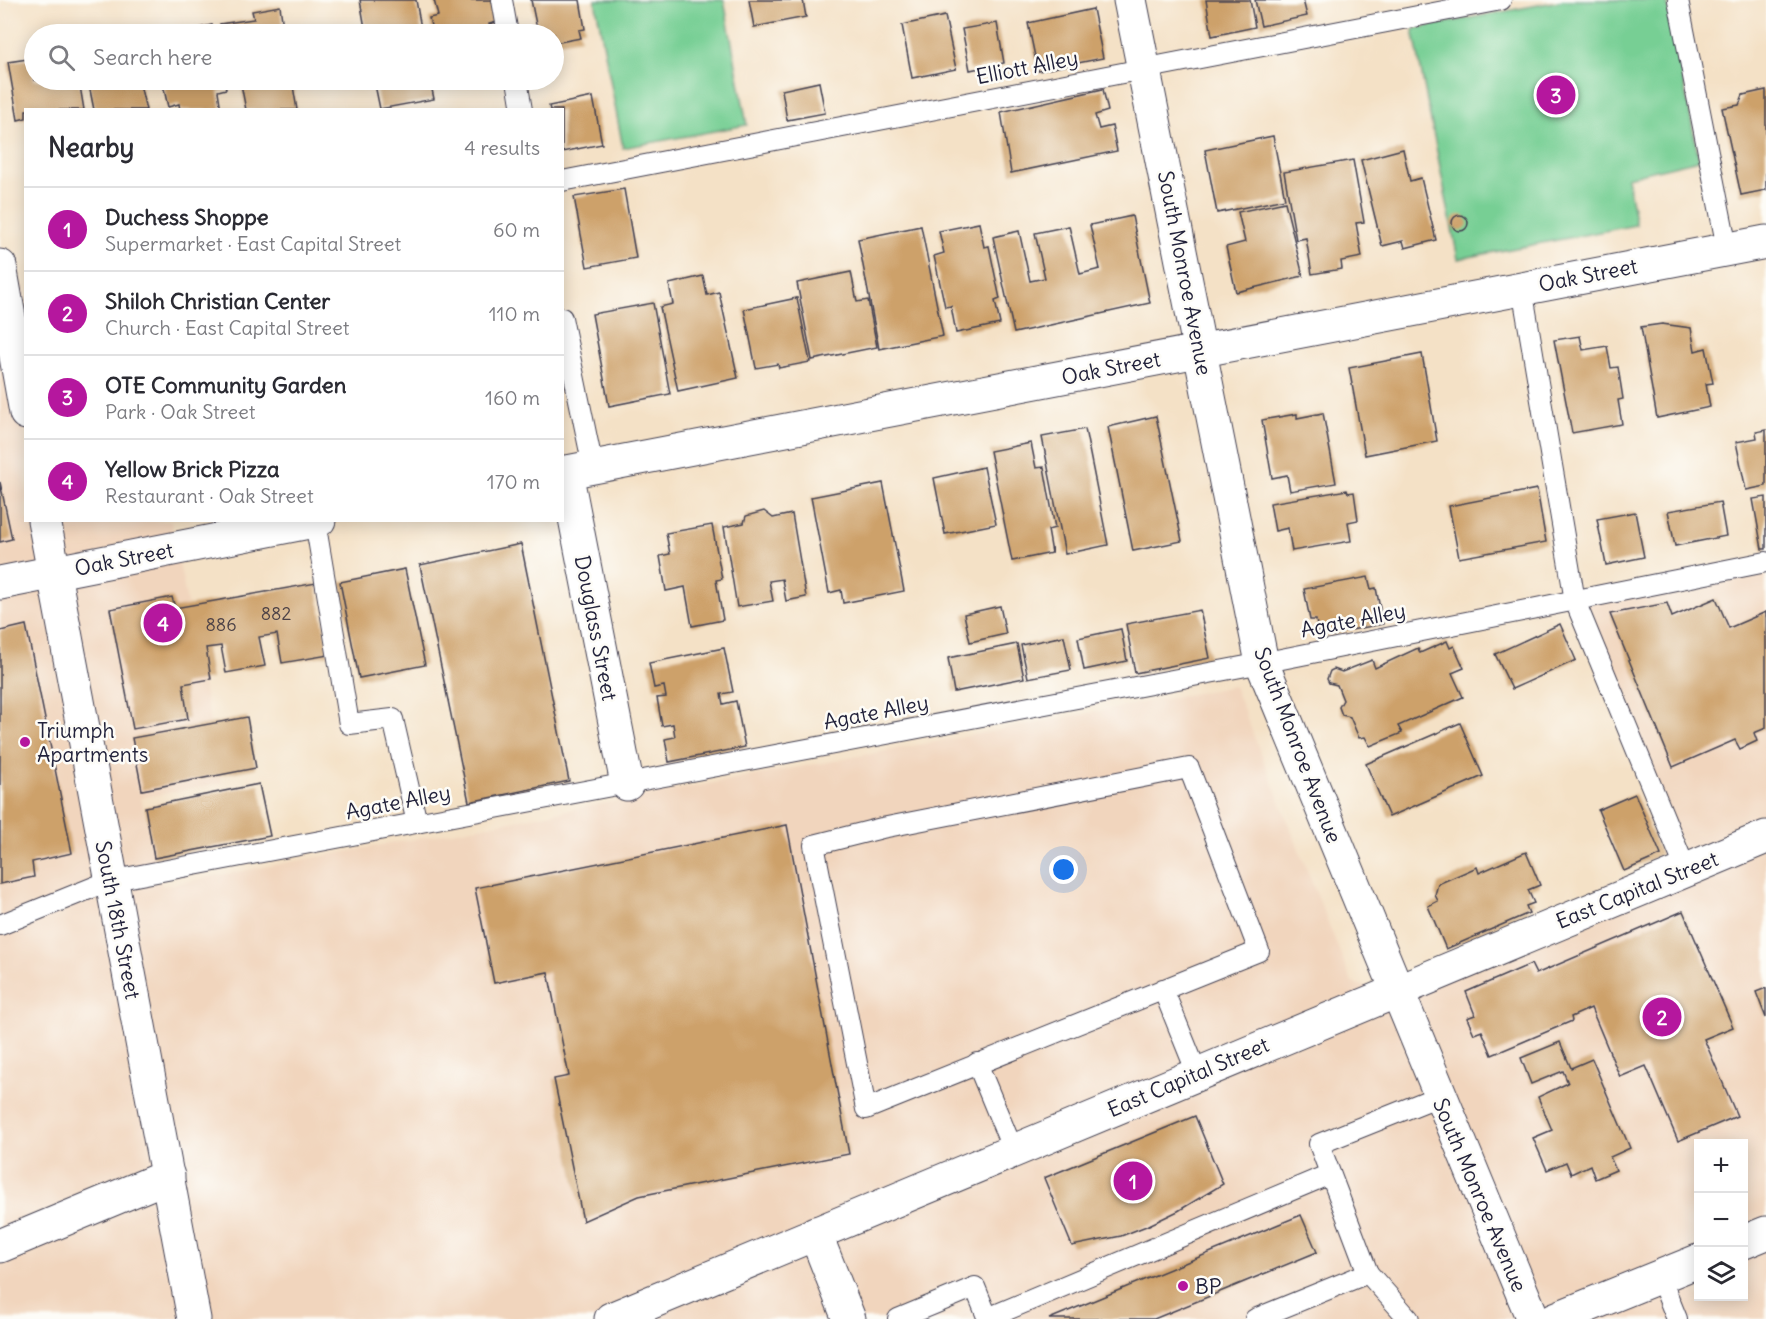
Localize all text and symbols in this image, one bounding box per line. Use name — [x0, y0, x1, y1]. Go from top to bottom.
search box — [24, 24, 564, 90]
icon: search — [45, 41, 78, 74]
text: Search here — [93, 43, 212, 71]
street label: Elliott Alley — [974, 44, 1080, 90]
pin: 3 — [1536, 72, 1576, 118]
text: Nearby — [48, 131, 134, 164]
text: 4 results — [464, 135, 540, 160]
street label: South Monroe Avenue — [1152, 169, 1218, 377]
text: Duchess Shoppe — [105, 203, 269, 231]
text: 1 — [64, 217, 71, 242]
text: 60 m — [493, 217, 540, 242]
text: Supermarket · East Capital Street — [105, 231, 401, 256]
street label: Oak Street — [1536, 252, 1640, 298]
text: Shiloh Christian Center — [105, 287, 330, 315]
text: 2 — [62, 301, 73, 326]
text: 110 m — [489, 301, 540, 326]
text: Church · East Capital Street — [105, 315, 350, 340]
street label: Oak Street — [1059, 345, 1163, 391]
text: OTE Community Garden — [105, 371, 346, 399]
text: 3 — [62, 385, 73, 410]
text: 160 m — [485, 385, 540, 410]
text: Park · Oak Street — [105, 399, 256, 424]
text: Yellow Brick Pizza — [105, 455, 280, 483]
text: 4 — [62, 469, 73, 494]
text: 170 m — [487, 469, 540, 494]
text: Restaurant · Oak Street — [105, 483, 314, 508]
street label: Oak Street — [72, 536, 176, 582]
street label: Douglass Street — [569, 553, 623, 703]
street label: Agate Alley — [1298, 597, 1408, 643]
pin: 4 — [144, 600, 182, 646]
house number: 882 — [261, 602, 291, 625]
house number: 886 — [205, 613, 237, 636]
street label: South Monroe Avenue — [1248, 643, 1348, 847]
street label: Agate Alley — [821, 689, 931, 735]
place label: Triumph Apartments — [37, 717, 148, 768]
marker: Triumph Apartments — [18, 735, 32, 749]
street label: Agate Alley — [343, 779, 453, 825]
street label: South 18th Street — [89, 839, 147, 1001]
street label: East Capital Street — [1552, 845, 1722, 935]
your location — [1049, 855, 1078, 884]
pin: 2 — [1642, 994, 1682, 1040]
street label: East Capital Street — [1103, 1031, 1273, 1123]
street label: South Monroe Avenue — [1427, 1094, 1533, 1296]
map controls — [1694, 1139, 1748, 1301]
button: + — [1694, 1139, 1748, 1193]
pin: 1 — [1114, 1158, 1152, 1204]
button: − — [1694, 1193, 1748, 1247]
button: layers — [1694, 1247, 1748, 1301]
place label: BP — [1195, 1273, 1221, 1300]
marker: BP — [1176, 1279, 1190, 1293]

